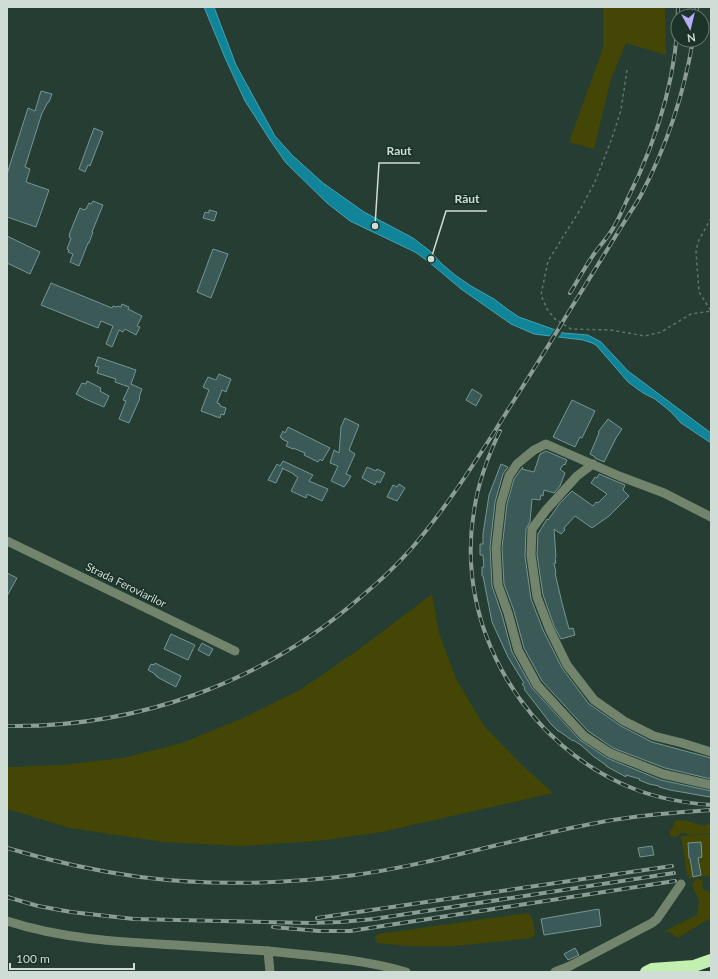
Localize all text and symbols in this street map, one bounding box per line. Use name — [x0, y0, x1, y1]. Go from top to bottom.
north arrow — [670, 8, 710, 48]
text: N — [686, 31, 697, 45]
callout: Raut — [379, 139, 420, 163]
text: Raut — [387, 143, 412, 158]
callout: Răut — [446, 187, 487, 211]
text: Răut — [455, 191, 480, 206]
street label: Strada Feroviarilor — [84, 559, 169, 610]
scale bar — [10, 945, 134, 971]
text: 100 m — [16, 951, 50, 966]

